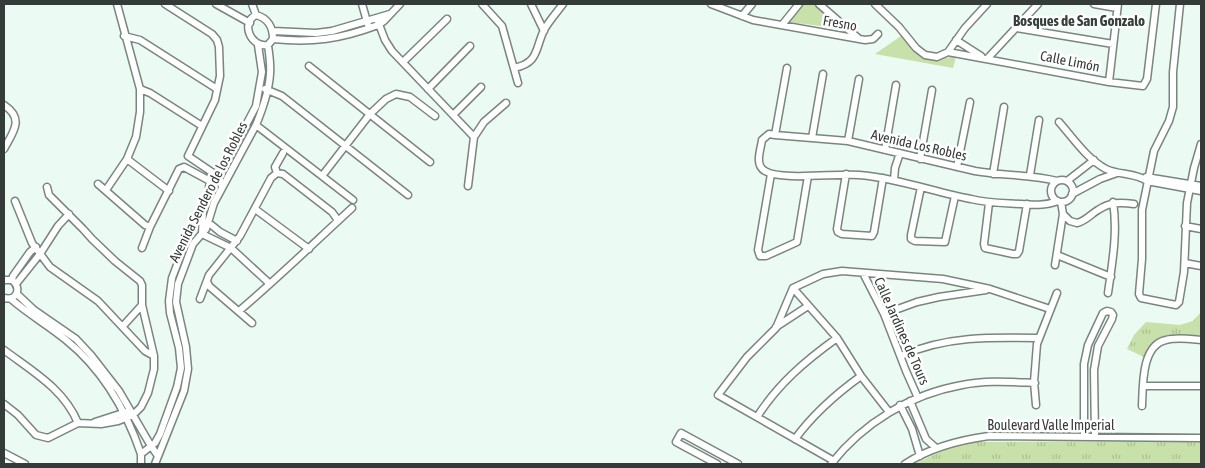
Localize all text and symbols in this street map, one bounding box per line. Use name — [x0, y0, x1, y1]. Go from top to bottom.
street label: Fresno — [822, 12, 858, 34]
district label: Bosques de San Gonzalo — [1013, 12, 1145, 29]
street label: Calle Limón — [1039, 47, 1101, 75]
street label: Avenida Sendero de los Robles — [166, 119, 250, 265]
street label: Avenida Los Robles — [870, 126, 969, 164]
street label: Calle Jardines de Tours — [871, 275, 933, 387]
street label: Boulevard Valle Imperial — [987, 417, 1115, 433]

